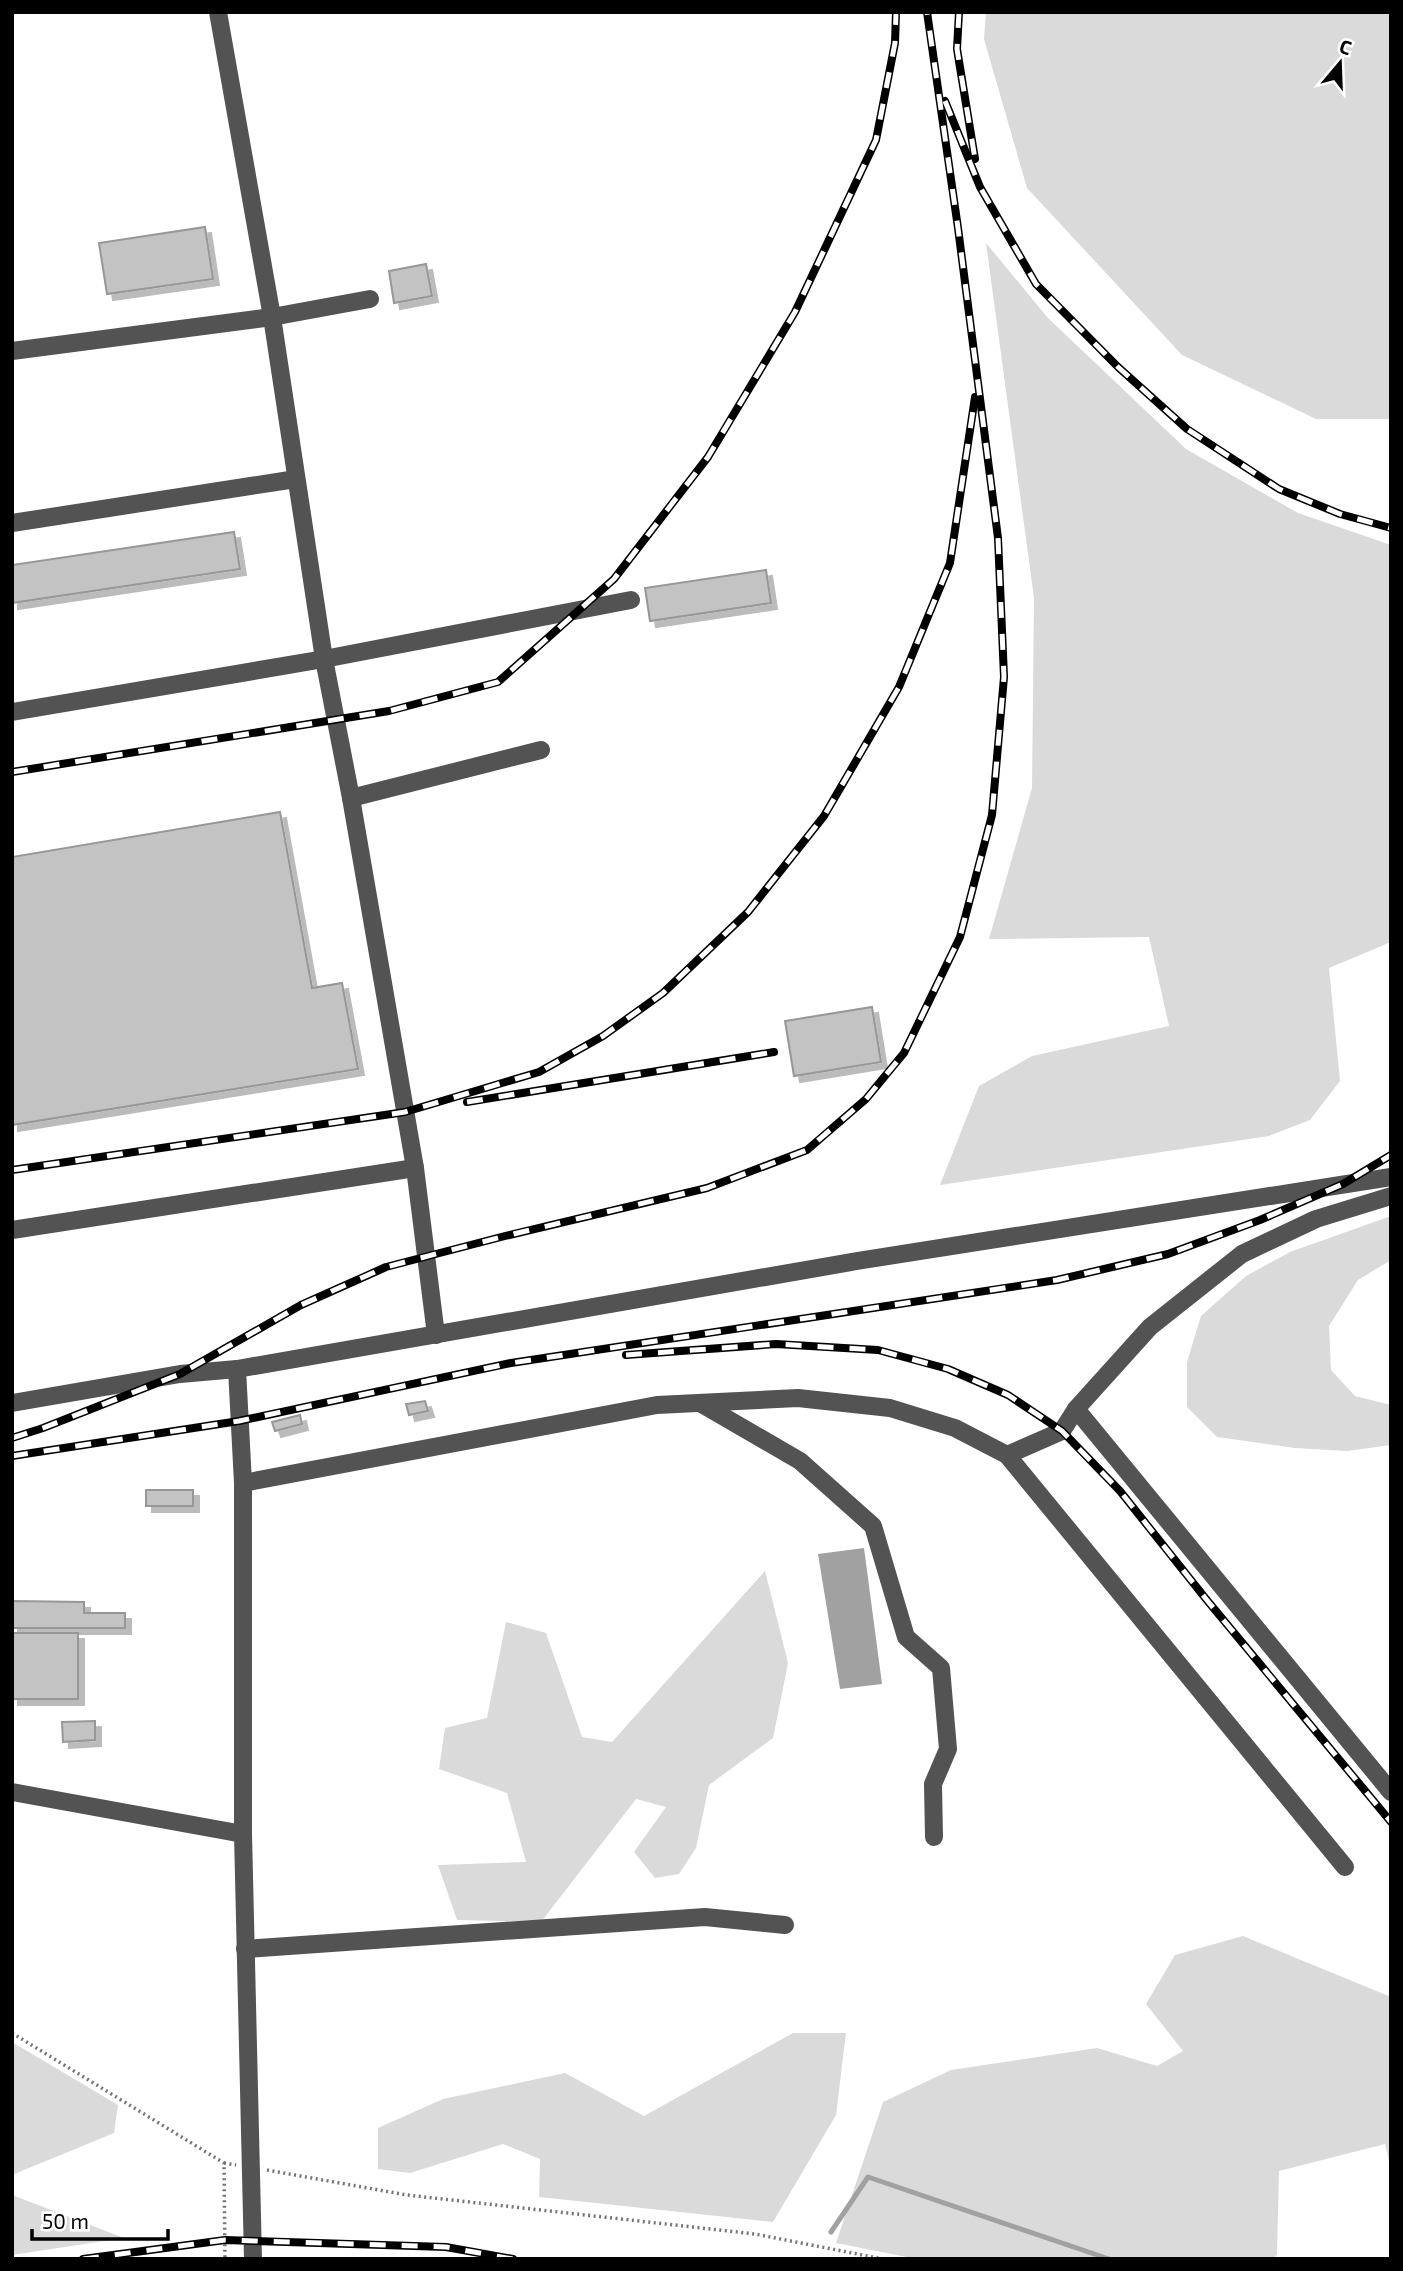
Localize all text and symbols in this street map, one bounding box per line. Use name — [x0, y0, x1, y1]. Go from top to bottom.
north arrow — [1305, 28, 1375, 98]
text: С — [1337, 34, 1355, 59]
scale bar — [32, 2198, 168, 2242]
text: 50 m — [42, 2208, 89, 2233]

